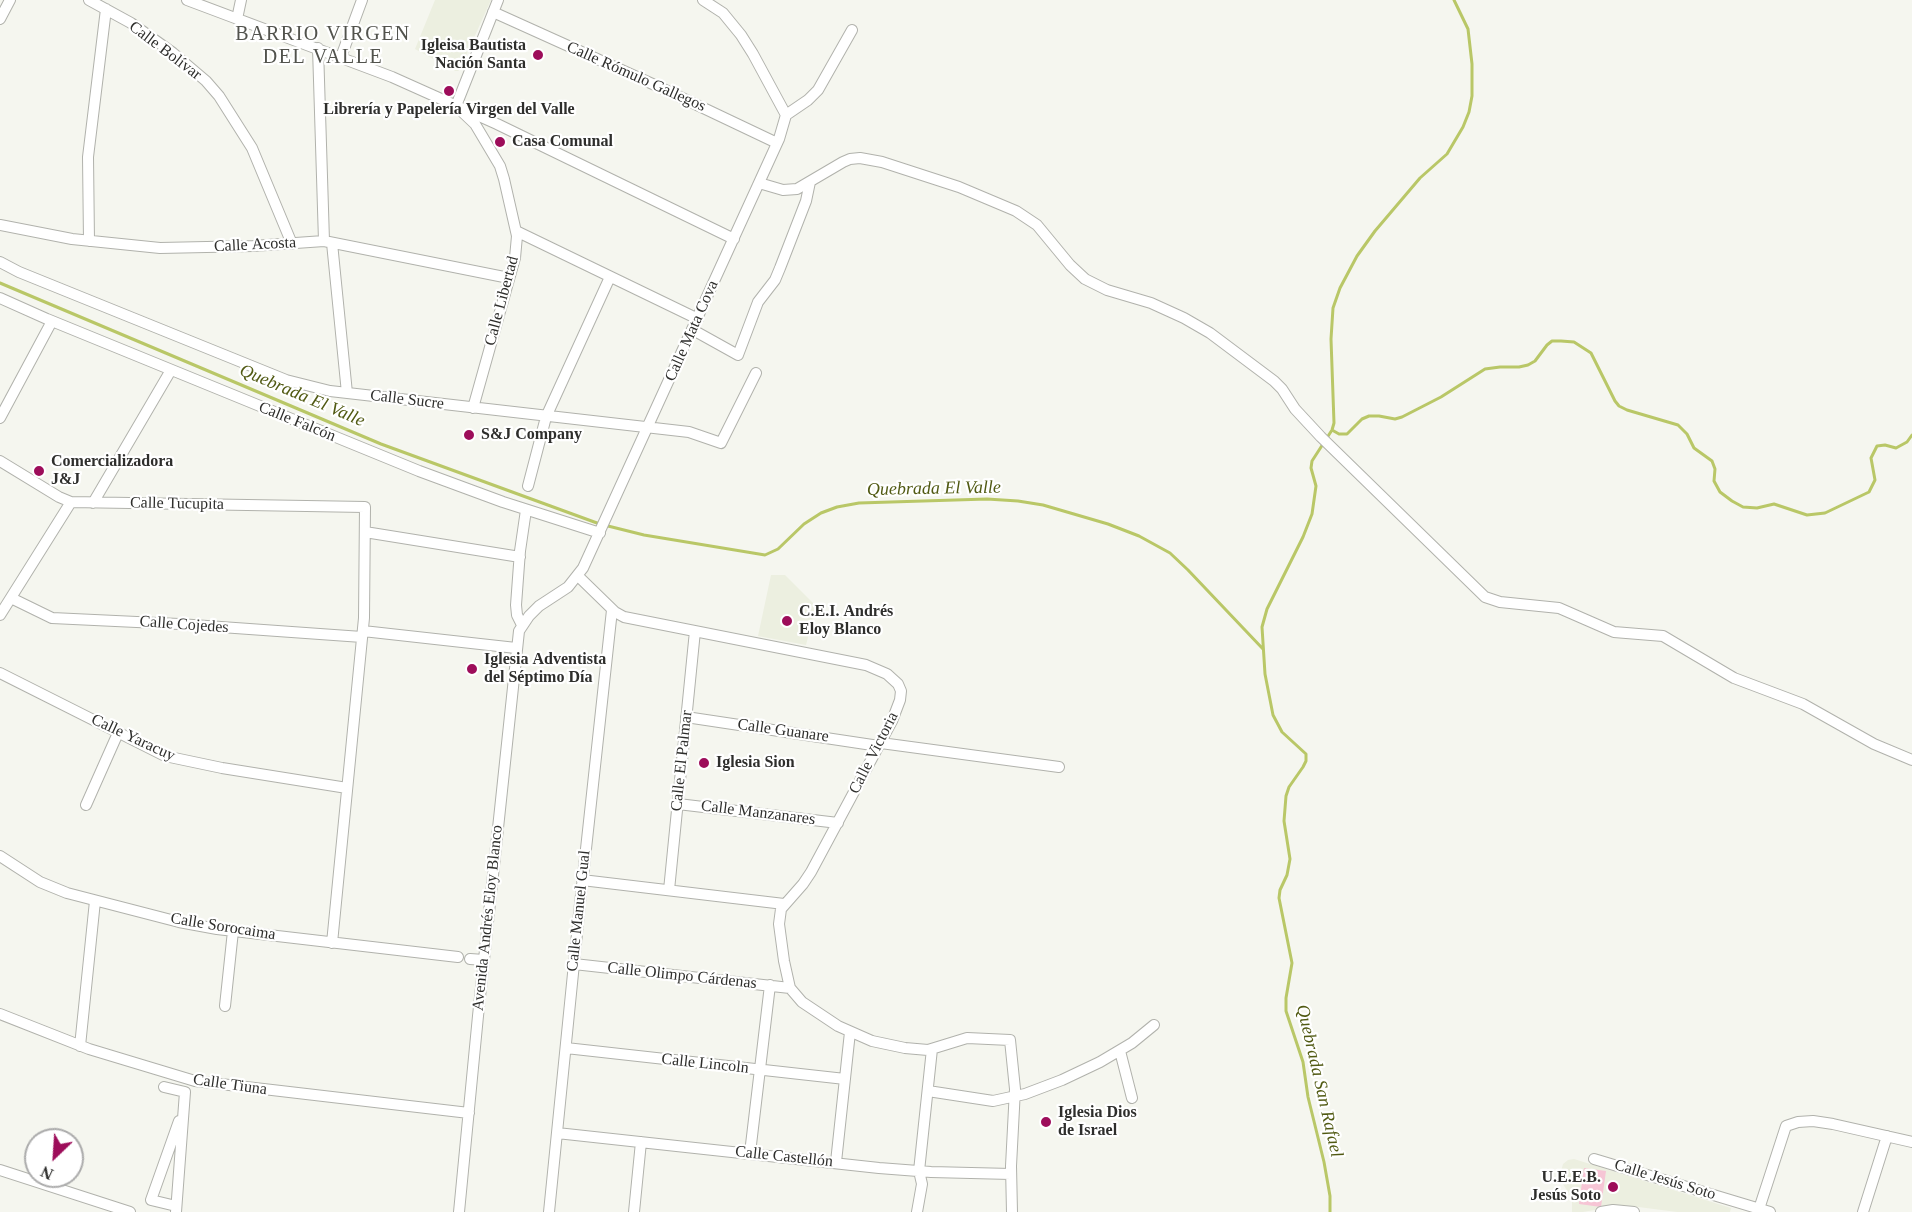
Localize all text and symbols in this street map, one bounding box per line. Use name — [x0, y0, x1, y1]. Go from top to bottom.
street label: Calle Bolívar — [125, 18, 205, 84]
district label: BARRIO VIRGEN DEL VALLE — [235, 23, 411, 70]
place label: Igleisa Bautista Nación Santa — [421, 36, 526, 74]
street label: Calle Rómulo Gallegos — [563, 38, 709, 116]
marker: Igleisa Bautista Nación Santa — [531, 48, 545, 62]
marker: Librería y Papelería Virgen del Valle — [442, 84, 456, 98]
place label: Librería y Papelería Virgen del Valle — [323, 100, 575, 120]
place label: Casa Comunal — [512, 132, 613, 152]
marker: Casa Comunal — [493, 135, 507, 149]
street label: Calle Acosta — [213, 233, 297, 257]
street label: Calle Libertad — [481, 254, 523, 348]
street label: Calle Mata Cova — [661, 278, 723, 384]
water label: Quebrada El Valle — [236, 360, 368, 432]
street label: Calle Sucre — [369, 386, 445, 414]
street label: Calle Falcón — [256, 398, 338, 446]
place label: S&J Company — [481, 425, 582, 445]
marker: S&J Company — [462, 428, 476, 442]
place label: Comercializadora J&J — [51, 452, 173, 490]
marker: Comercializadora J&J — [32, 464, 46, 478]
water label: Quebrada El Valle — [867, 477, 1001, 501]
street label: Calle Tucupita — [130, 494, 224, 514]
place label: C.E.I. Andrés Eloy Blanco — [799, 602, 893, 640]
street label: Calle Cojedes — [139, 612, 229, 638]
marker: C.E.I. Andrés Eloy Blanco — [780, 614, 794, 628]
place label: Iglesia Adventista del Séptimo Día — [484, 650, 606, 688]
marker: Iglesia Adventista del Séptimo Día — [465, 662, 479, 676]
street label: Calle Victoria — [845, 709, 903, 797]
street label: Calle Yaracuy — [88, 710, 178, 766]
street label: Calle El Palmar — [667, 710, 697, 812]
street label: Calle Guanare — [736, 715, 830, 747]
place label: Iglesia Sion — [716, 753, 795, 773]
marker: Iglesia Sion — [697, 756, 711, 770]
street label: Calle Manzanares — [700, 796, 816, 830]
street label: Avenida Andrés Eloy Blanco — [469, 824, 507, 1012]
street label: Calle Manuel Gual — [563, 849, 595, 973]
street label: Calle Sorocaima — [169, 909, 277, 945]
street label: Calle Olimpo Cárdenas — [606, 959, 758, 993]
water label: Quebrada San Rafael — [1291, 1003, 1347, 1159]
street label: Calle Lincoln — [660, 1050, 750, 1078]
street label: Calle Tiuna — [192, 1070, 268, 1100]
place label: Iglesia Dios de Israel — [1058, 1103, 1137, 1141]
marker: Iglesia Dios de Israel — [1039, 1115, 1053, 1129]
north arrow — [24, 1128, 84, 1188]
street label: Calle Castellón — [734, 1142, 834, 1172]
street label: Calle Jesús Soto — [1612, 1155, 1718, 1205]
text: N — [38, 1163, 56, 1183]
place label: U.E.E.B. Jesús Soto — [1530, 1168, 1601, 1206]
marker: U.E.E.B. Jesús Soto — [1606, 1180, 1620, 1194]

